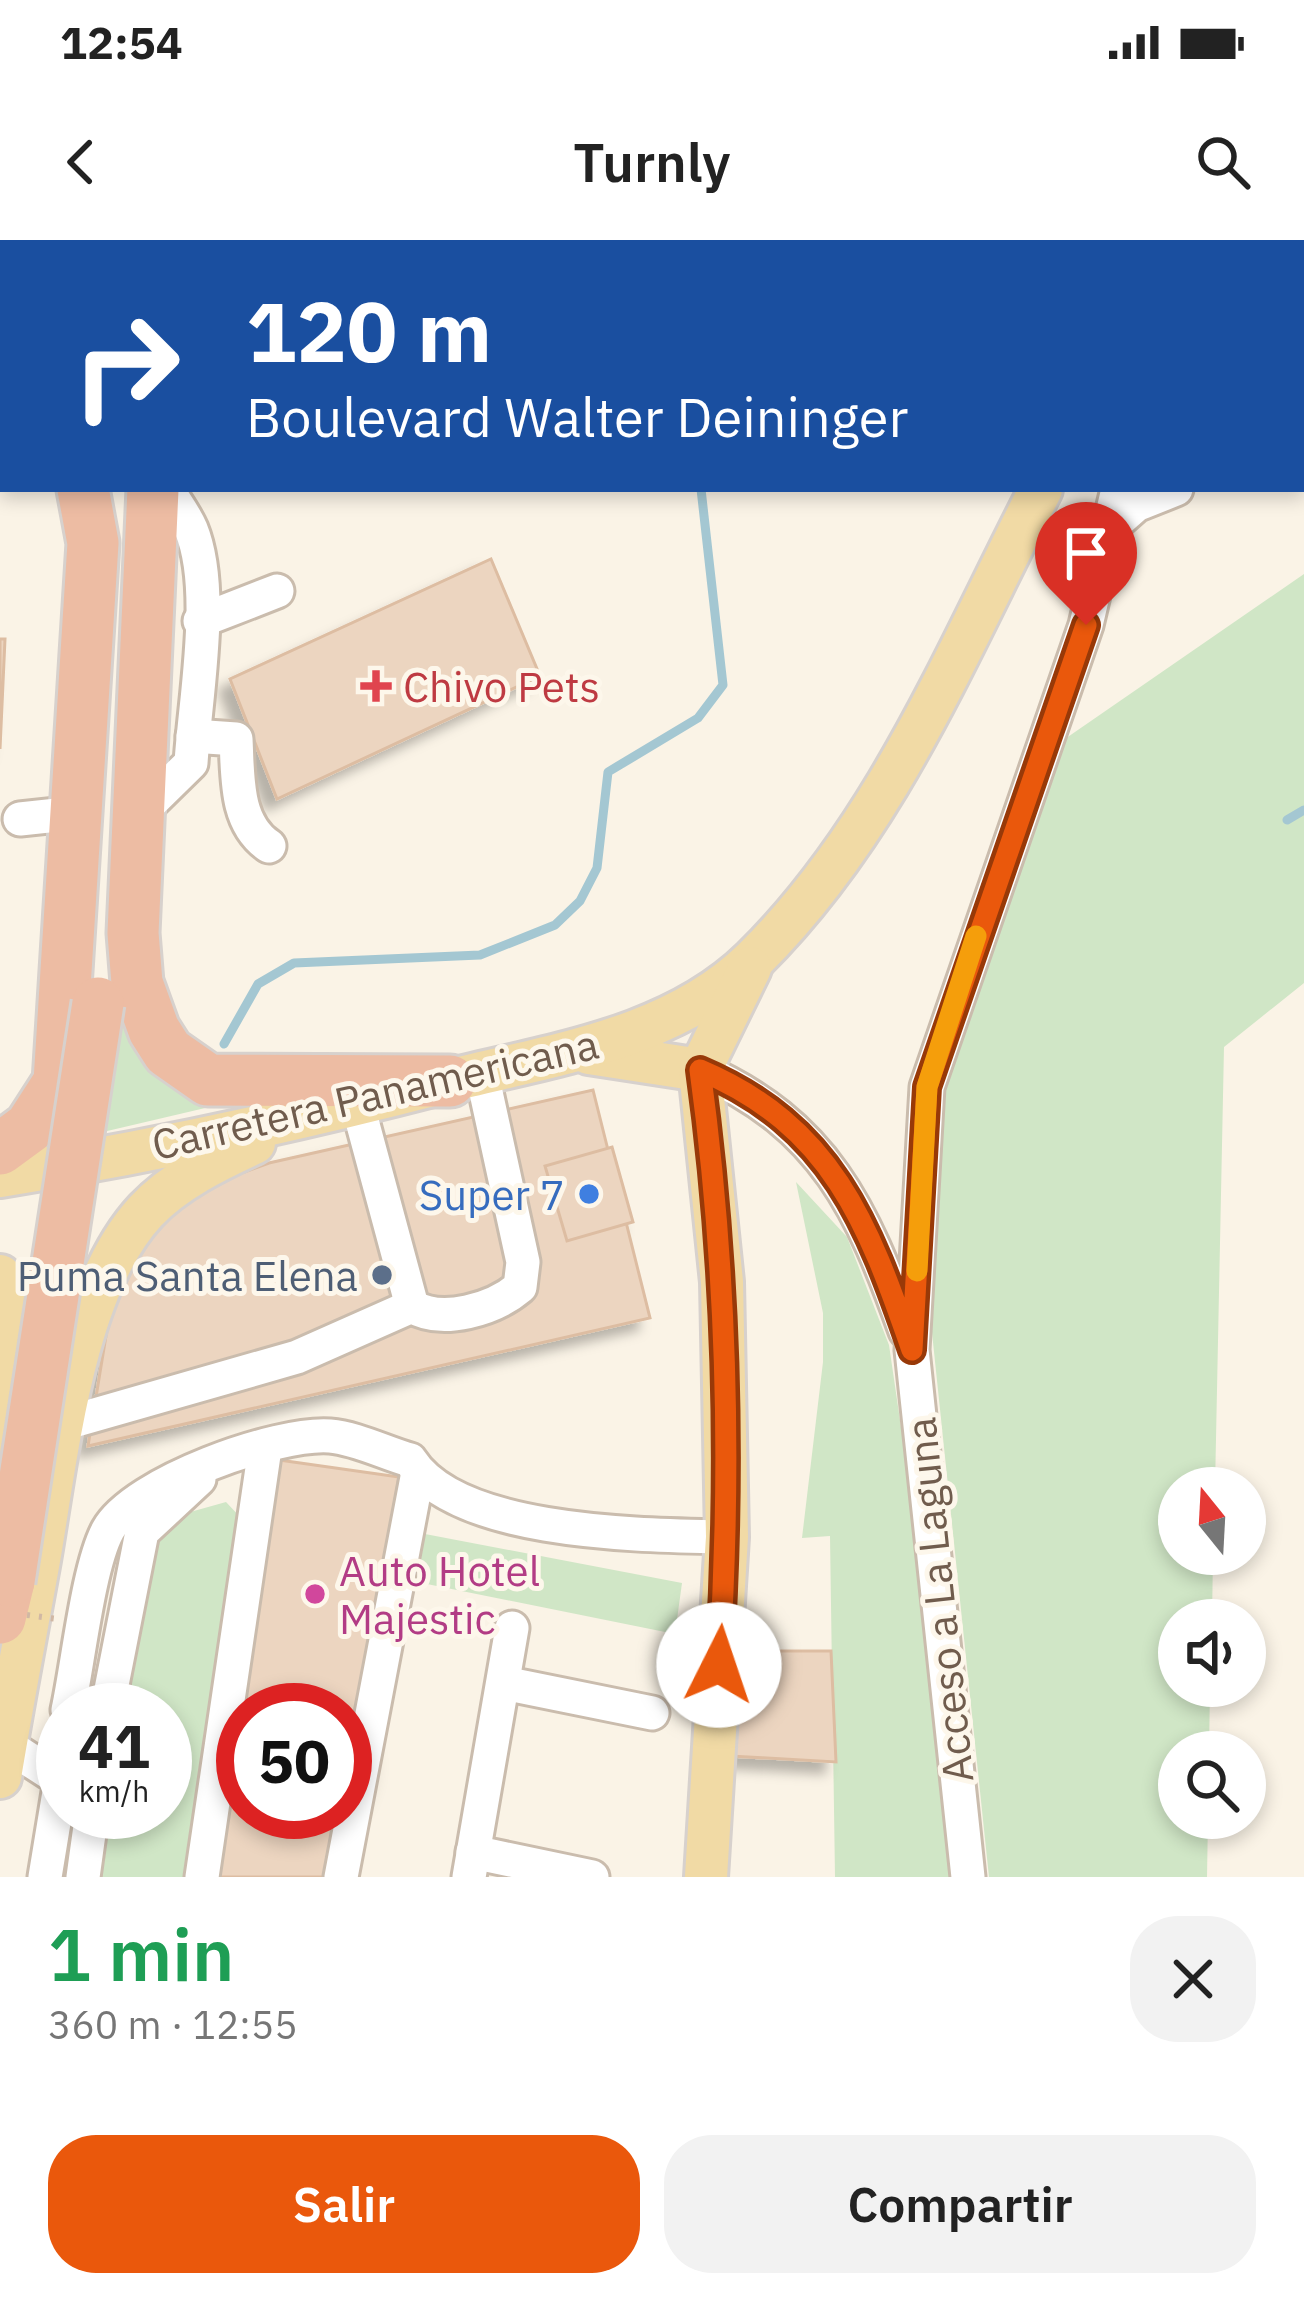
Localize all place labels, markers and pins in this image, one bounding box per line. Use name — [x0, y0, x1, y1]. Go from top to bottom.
pin — [1035, 502, 1137, 625]
place label: Chivo Pets — [403, 659, 600, 714]
marker: Chivo Pets — [360, 670, 392, 702]
place label: Super 7 — [419, 1167, 565, 1222]
marker: Super 7 — [576, 1181, 602, 1207]
place label: Puma Santa Elena — [17, 1248, 358, 1303]
marker: Puma Santa Elena — [369, 1262, 395, 1288]
place label: Auto Hotel Majestic — [339, 1543, 540, 1646]
marker: Auto Hotel Majestic — [302, 1581, 328, 1607]

